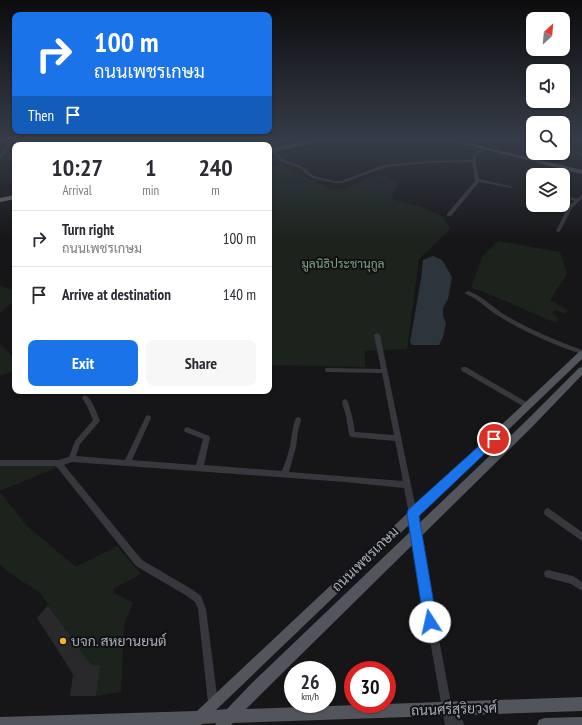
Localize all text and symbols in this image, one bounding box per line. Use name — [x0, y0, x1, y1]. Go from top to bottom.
north arrow — [526, 12, 570, 56]
map controls — [526, 12, 570, 212]
text: 100 m — [94, 23, 158, 60]
icon: right — [28, 28, 80, 80]
text: ถนนเพชรเกษม — [94, 60, 205, 83]
button: sound — [526, 64, 570, 108]
icon: arrive — [62, 104, 84, 126]
text: Then — [28, 106, 54, 125]
button: search — [526, 116, 570, 160]
text: 10:27 — [51, 152, 103, 183]
text: 1 — [145, 152, 156, 183]
text: 240 — [198, 152, 233, 183]
button: layers — [526, 168, 570, 212]
text: Arrival — [62, 182, 92, 199]
text: min — [142, 182, 159, 199]
text: m — [211, 182, 220, 199]
text: Turn right — [62, 220, 114, 239]
icon: right — [28, 228, 50, 250]
text: 100 m — [223, 229, 256, 248]
text: ถนนเพชรเกษม — [62, 240, 142, 257]
park label: มูลนิธิประชานุกูล — [301, 256, 385, 273]
icon: arrive — [28, 284, 50, 306]
text: Arrive at destination — [62, 285, 171, 304]
text: 140 m — [223, 285, 256, 304]
button: Exit — [28, 340, 138, 386]
button: Share — [146, 340, 256, 386]
pin — [477, 422, 511, 456]
icon: arrive — [483, 428, 505, 450]
street label: ถนนเพชรเกษม — [328, 523, 402, 595]
position arrow — [409, 601, 451, 643]
place label: บจก. สหยานยนต์ — [71, 632, 167, 650]
marker: บจก. สหยานยนต์ — [58, 636, 68, 646]
speed limit sign: 30 — [344, 661, 396, 713]
text: 26 — [300, 669, 320, 695]
text: km/h — [301, 690, 319, 703]
street label: ถนนศรีสุริยวงศ์ — [411, 699, 497, 720]

